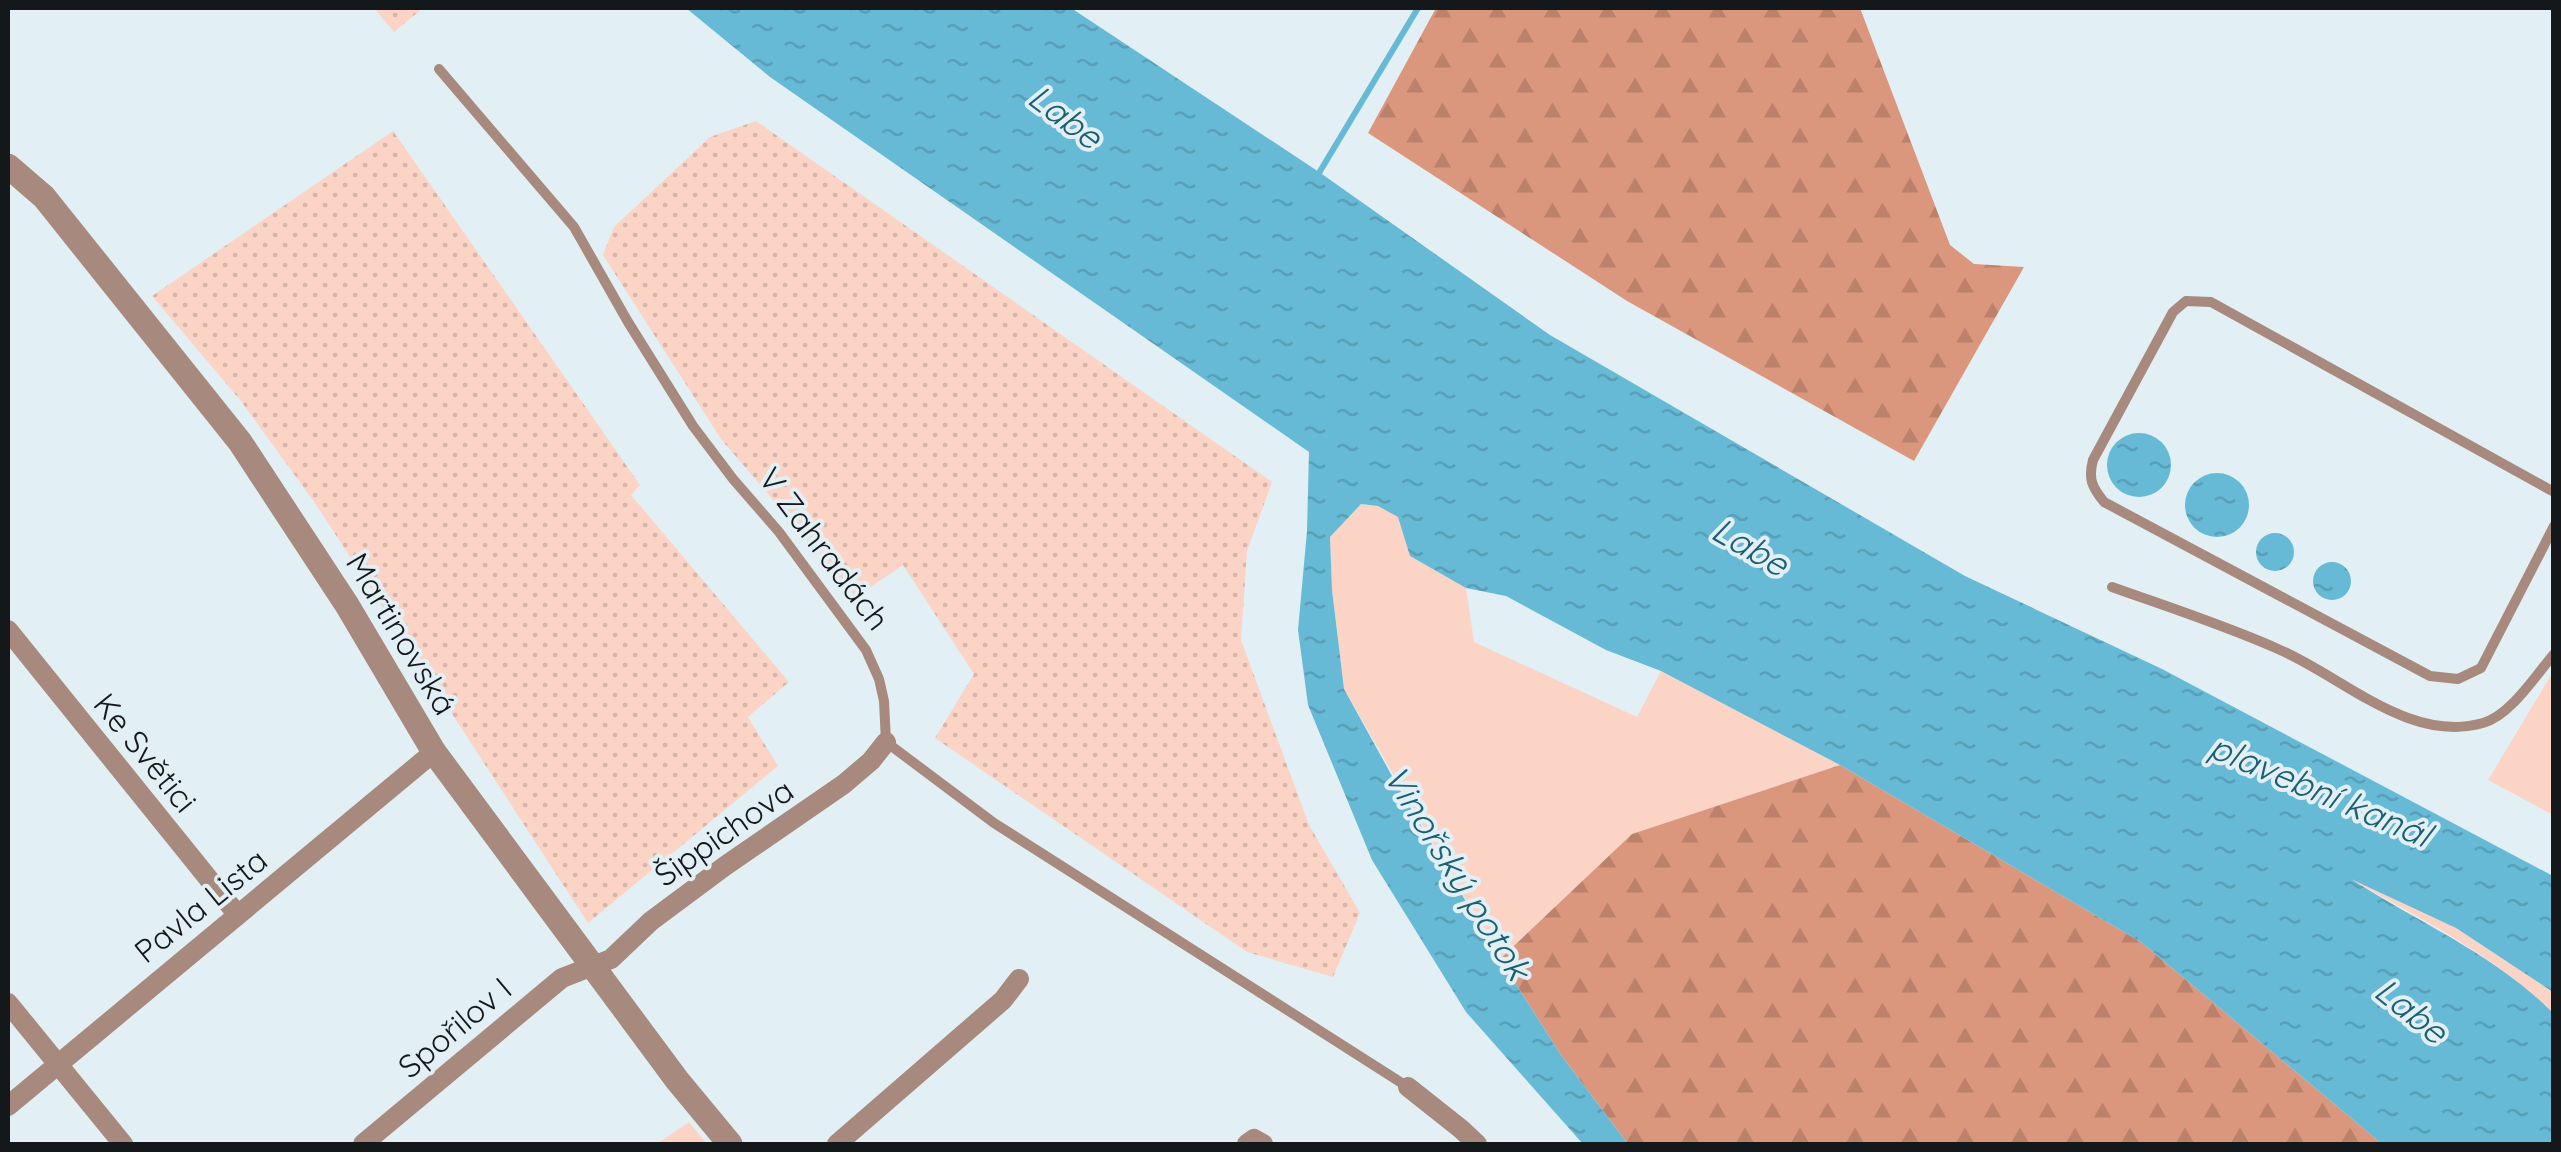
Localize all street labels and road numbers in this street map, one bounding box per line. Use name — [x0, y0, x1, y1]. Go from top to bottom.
street label: V Zahradách — [751, 459, 899, 638]
street label: Martinovská — [338, 545, 466, 722]
street label: Ke Světici — [86, 685, 206, 820]
street label: Šippichova — [646, 770, 801, 895]
street label: Pavla Lista — [126, 840, 275, 971]
street label: Spořilov I — [390, 968, 519, 1086]

